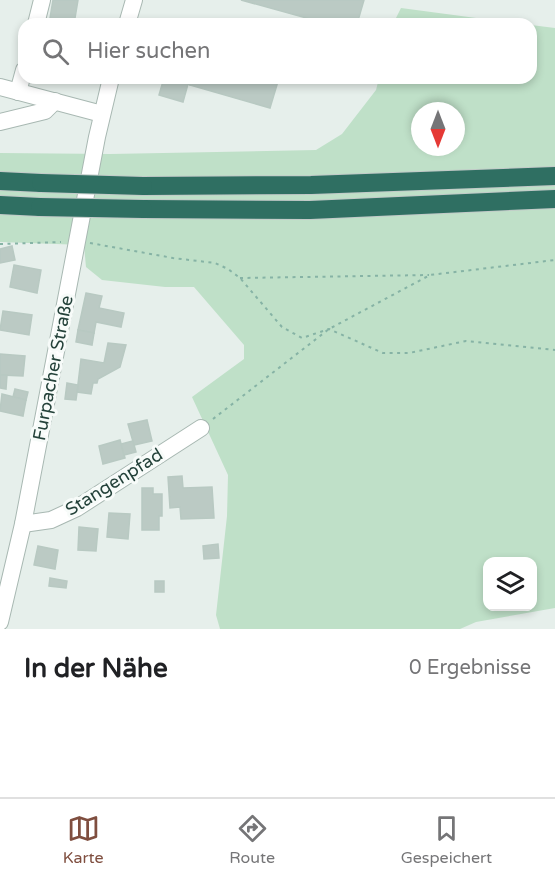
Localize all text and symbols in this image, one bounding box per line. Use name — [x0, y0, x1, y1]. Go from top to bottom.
search box — [18, 18, 537, 84]
icon: search — [39, 35, 72, 68]
text: Hier suchen — [87, 38, 210, 64]
north arrow — [411, 102, 465, 156]
street label: Furpacher Straße — [28, 293, 78, 443]
street label: Stangenpfad — [61, 443, 167, 521]
map controls — [483, 557, 537, 611]
button: layers — [483, 557, 537, 611]
text: In der Nähe — [24, 653, 168, 684]
text: 0 Ergebnisse — [409, 656, 531, 680]
tab: Karte — [63, 812, 104, 868]
tab: Route — [229, 812, 275, 868]
tab: Gespeichert — [401, 812, 492, 868]

